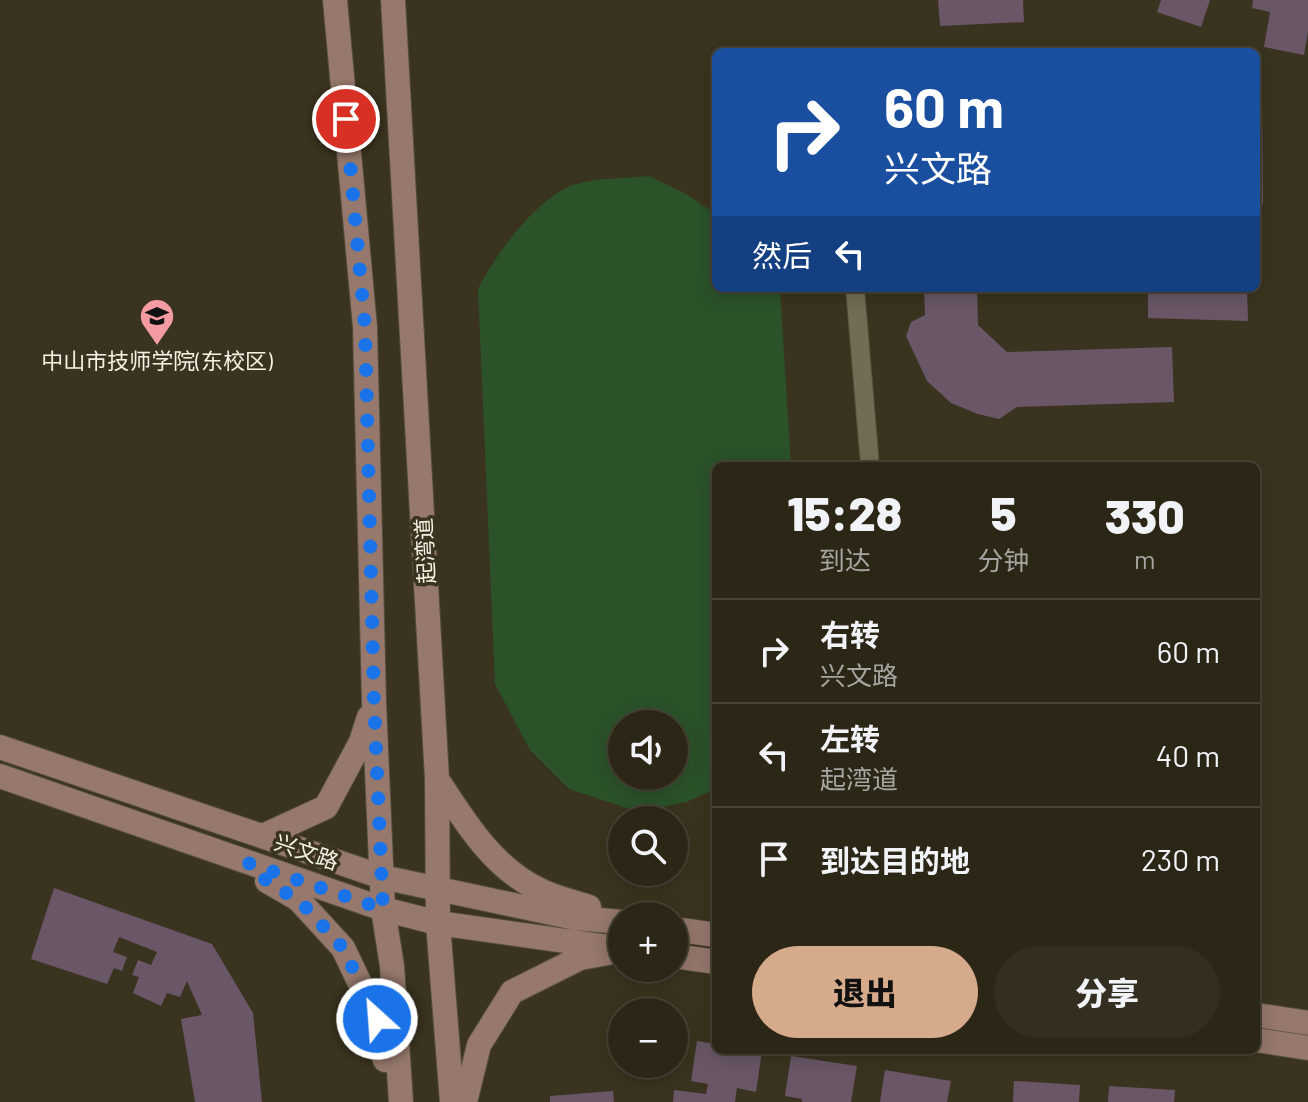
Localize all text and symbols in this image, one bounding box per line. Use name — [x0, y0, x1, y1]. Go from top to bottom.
text: 60 m — [884, 72, 1004, 139]
icon: right — [752, 80, 856, 184]
pin — [312, 85, 380, 153]
icon: arrive — [324, 97, 368, 141]
text: 兴文路 — [884, 146, 992, 189]
icon: left — [828, 232, 872, 276]
text: 然后 — [752, 237, 812, 273]
school or university icon: 中山市技师学院(东校区) — [138, 297, 176, 347]
place label: 中山市技师学院(东校区) — [41, 347, 273, 373]
text: 15:28 — [787, 483, 902, 541]
text: 5 — [990, 483, 1017, 541]
text: 330 — [1105, 486, 1185, 544]
street label: 起湾道 — [409, 517, 439, 585]
text: m — [1134, 543, 1155, 574]
text: 到达 — [819, 544, 871, 575]
text: 分钟 — [977, 544, 1029, 575]
text: 右转 — [820, 616, 880, 652]
icon: right — [752, 629, 796, 673]
text: 60 m — [1157, 633, 1220, 669]
text: 兴文路 — [820, 659, 898, 690]
map controls — [608, 710, 688, 1078]
button: sound — [608, 710, 688, 790]
text: 左转 — [820, 720, 880, 756]
icon: left — [752, 733, 796, 777]
text: 40 m — [1156, 737, 1220, 773]
text: 起湾道 — [820, 763, 898, 794]
button: search — [608, 806, 688, 886]
street label: 兴文路 — [272, 828, 342, 874]
icon: arrive — [752, 837, 796, 881]
text: 230 m — [1141, 841, 1220, 877]
text: 到达目的地 — [820, 842, 970, 878]
button: + — [608, 902, 688, 982]
button: 退出 — [752, 946, 978, 1038]
button: 分享 — [994, 946, 1220, 1038]
position arrow — [335, 977, 419, 1061]
button: − — [608, 998, 688, 1078]

